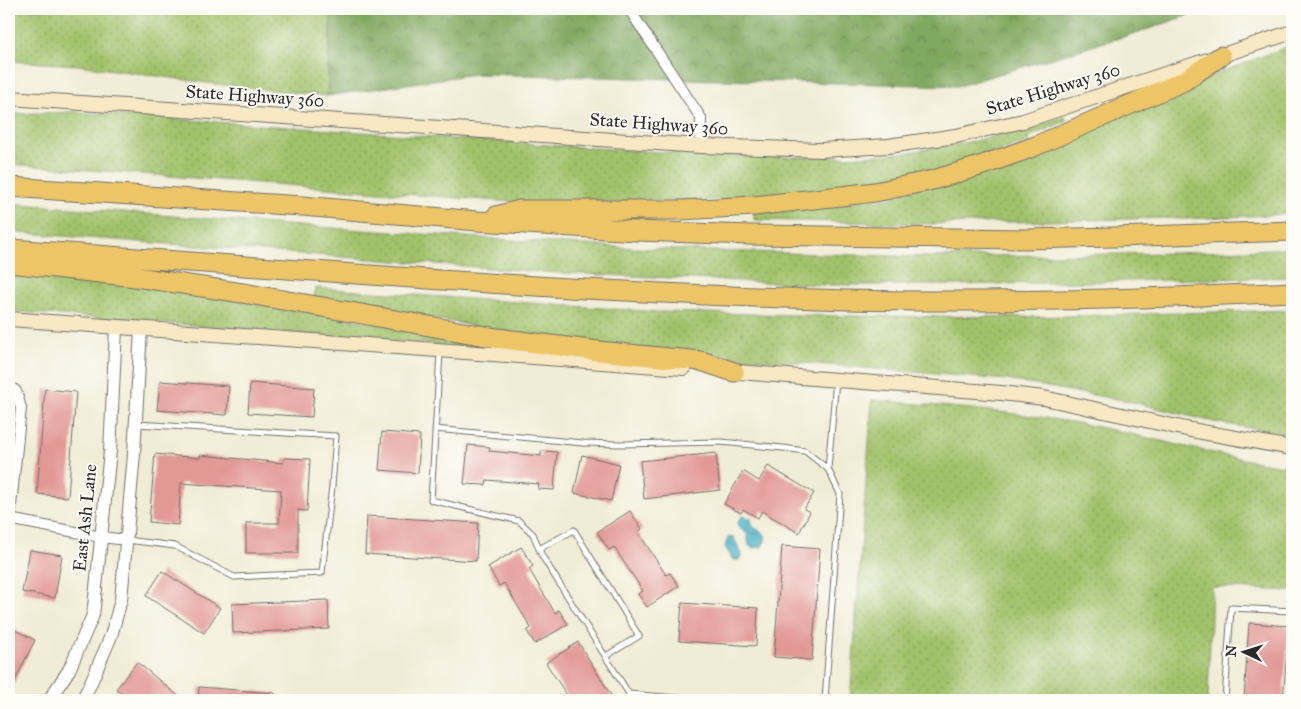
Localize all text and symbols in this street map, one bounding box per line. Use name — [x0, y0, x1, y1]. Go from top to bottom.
street label: State Highway 360 — [983, 58, 1123, 121]
street label: State Highway 360 — [185, 80, 325, 113]
street label: State Highway 360 — [589, 108, 729, 141]
street label: East Ash Lane — [68, 463, 102, 573]
north arrow — [1218, 626, 1268, 676]
text: N — [1223, 644, 1240, 658]

